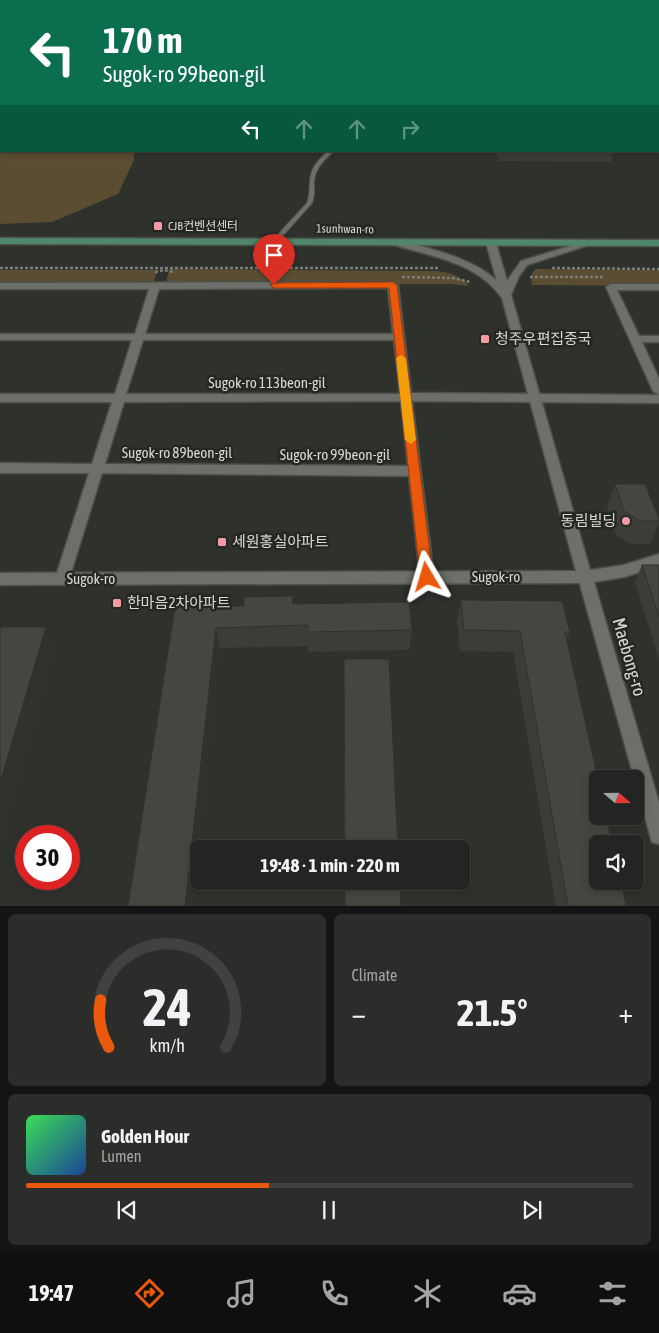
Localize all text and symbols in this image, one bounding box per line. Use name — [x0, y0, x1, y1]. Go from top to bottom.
icon: left — [20, 20, 85, 85]
text: 170 m — [103, 20, 182, 60]
text: Sugok-ro 99beon-gil — [103, 61, 265, 87]
icon: left — [237, 115, 265, 143]
icon: ahead — [290, 115, 318, 143]
icon: ahead — [343, 115, 371, 143]
icon: right — [396, 115, 424, 143]
place label: CJB컨벤션센터 — [168, 219, 238, 233]
marker: CJB컨벤션센터 — [152, 220, 164, 232]
street label: 1sunhwan-ro — [316, 221, 374, 237]
pin — [253, 234, 295, 285]
icon: arrive — [260, 241, 288, 269]
place label: 청주우편집중국 — [495, 330, 592, 347]
marker: 청주우편집중국 — [479, 333, 491, 345]
street label: Sugok-ro 113beon-gil — [208, 374, 326, 391]
street label: Sugok-ro 89beon-gil — [122, 444, 232, 461]
street label: Sugok-ro 99beon-gil — [280, 446, 390, 463]
place label: 동림빌딩 — [561, 512, 616, 529]
marker: 동림빌딩 — [620, 515, 632, 527]
place label: 세원홍실아파트 — [232, 533, 329, 550]
marker: 세원홍실아파트 — [216, 536, 228, 548]
position arrow — [400, 550, 452, 602]
street label: Sugok-ro — [472, 568, 520, 585]
street label: Sugok-ro — [67, 570, 115, 587]
place label: 한마음2차아파트 — [127, 594, 231, 611]
marker: 한마음2차아파트 — [111, 597, 123, 609]
street label: Maebong-ro — [608, 615, 651, 698]
north arrow — [589, 770, 644, 825]
map controls — [589, 770, 644, 890]
speed limit sign: 30 — [15, 825, 80, 890]
button: sound — [589, 835, 644, 890]
text: 19:48 · 1 min · 220 m — [260, 854, 400, 876]
text: Climate — [352, 966, 397, 984]
text: 24 — [142, 977, 191, 1037]
text: 21.5° — [457, 991, 528, 1034]
text: − — [352, 997, 366, 1029]
text: + — [618, 997, 633, 1029]
text: km/h — [149, 1035, 184, 1056]
text: Golden Hour — [101, 1125, 189, 1147]
text: Lumen — [101, 1147, 141, 1165]
icon: previous — [113, 1196, 141, 1224]
icon: pause — [315, 1196, 343, 1224]
icon: next — [518, 1196, 546, 1224]
icon: directions — [132, 1276, 167, 1311]
icon: music — [224, 1276, 259, 1311]
icon: phone — [317, 1276, 352, 1311]
icon: climate — [410, 1276, 445, 1311]
icon: car — [502, 1276, 537, 1311]
icon: filters — [595, 1276, 630, 1311]
text: 19:47 — [29, 1280, 74, 1306]

